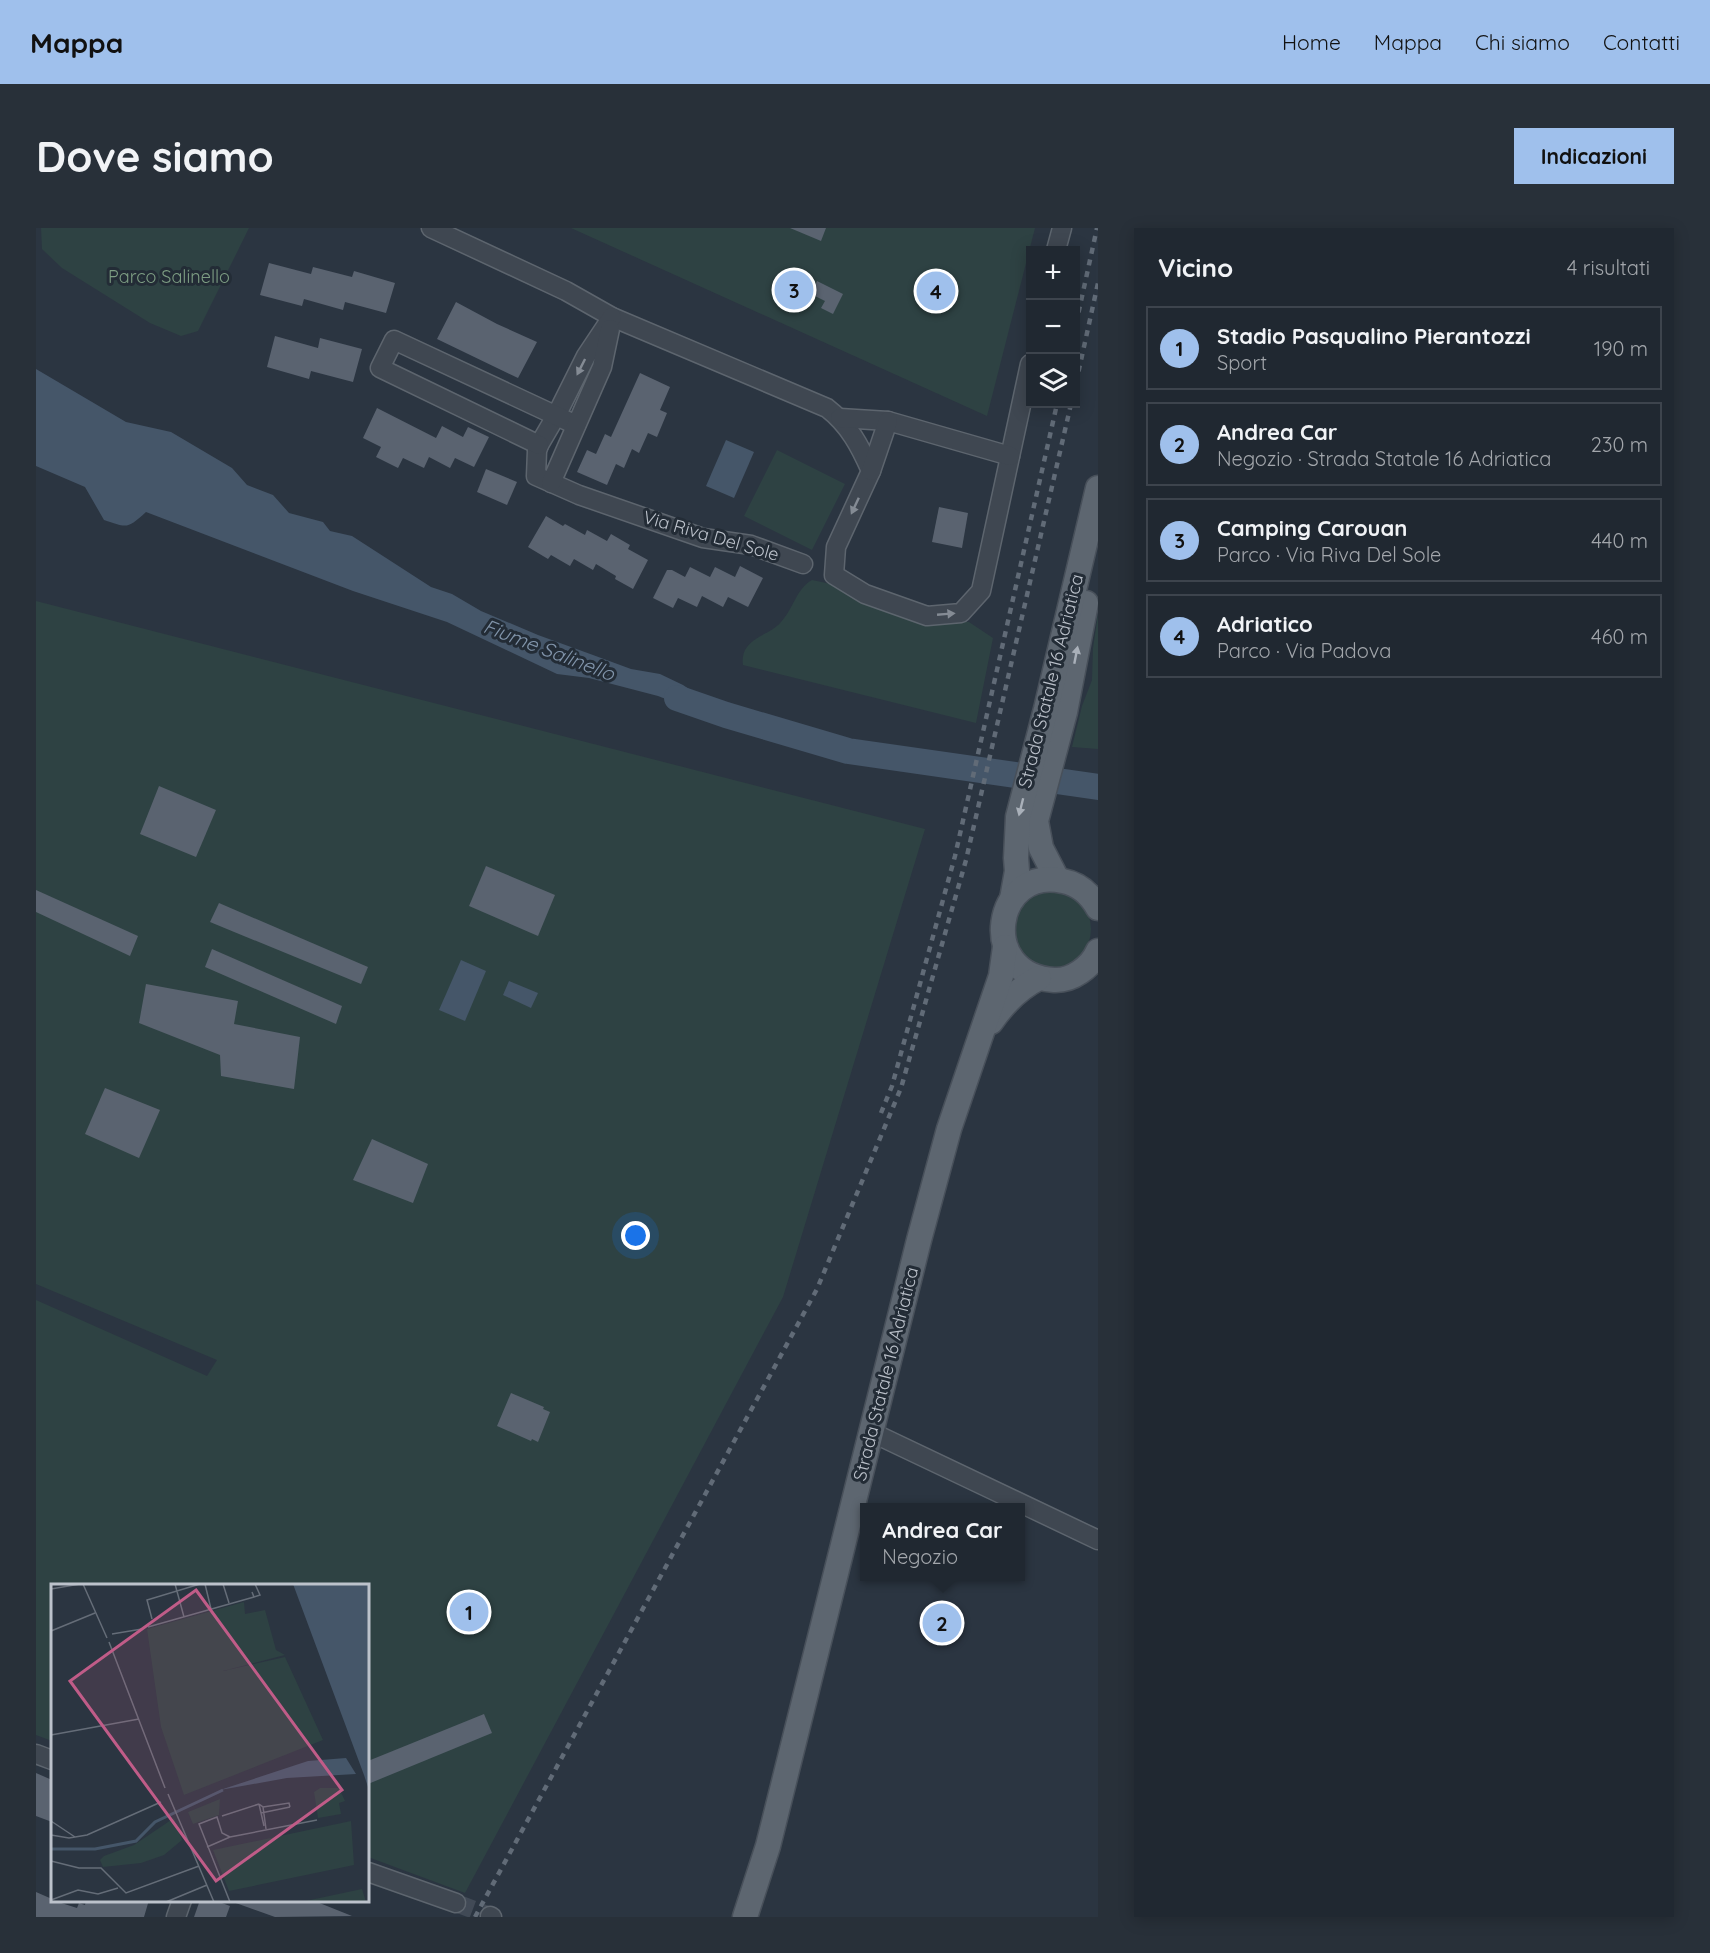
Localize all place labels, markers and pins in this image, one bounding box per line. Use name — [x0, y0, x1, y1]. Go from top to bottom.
pin: 3 — [774, 268, 813, 312]
pin: 4 — [916, 268, 956, 314]
pin: 1 — [450, 1590, 488, 1634]
pin: 2 — [922, 1600, 962, 1646]

